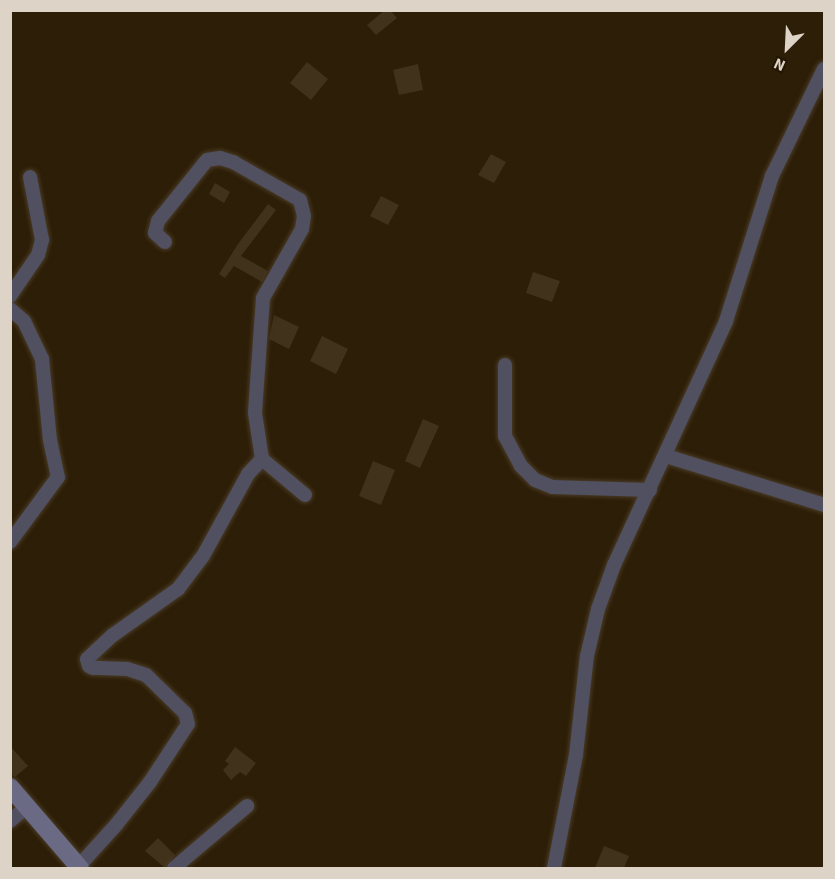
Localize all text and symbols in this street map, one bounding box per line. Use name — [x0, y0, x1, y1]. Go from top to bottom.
north arrow — [757, 18, 817, 78]
text: N — [770, 52, 789, 77]

